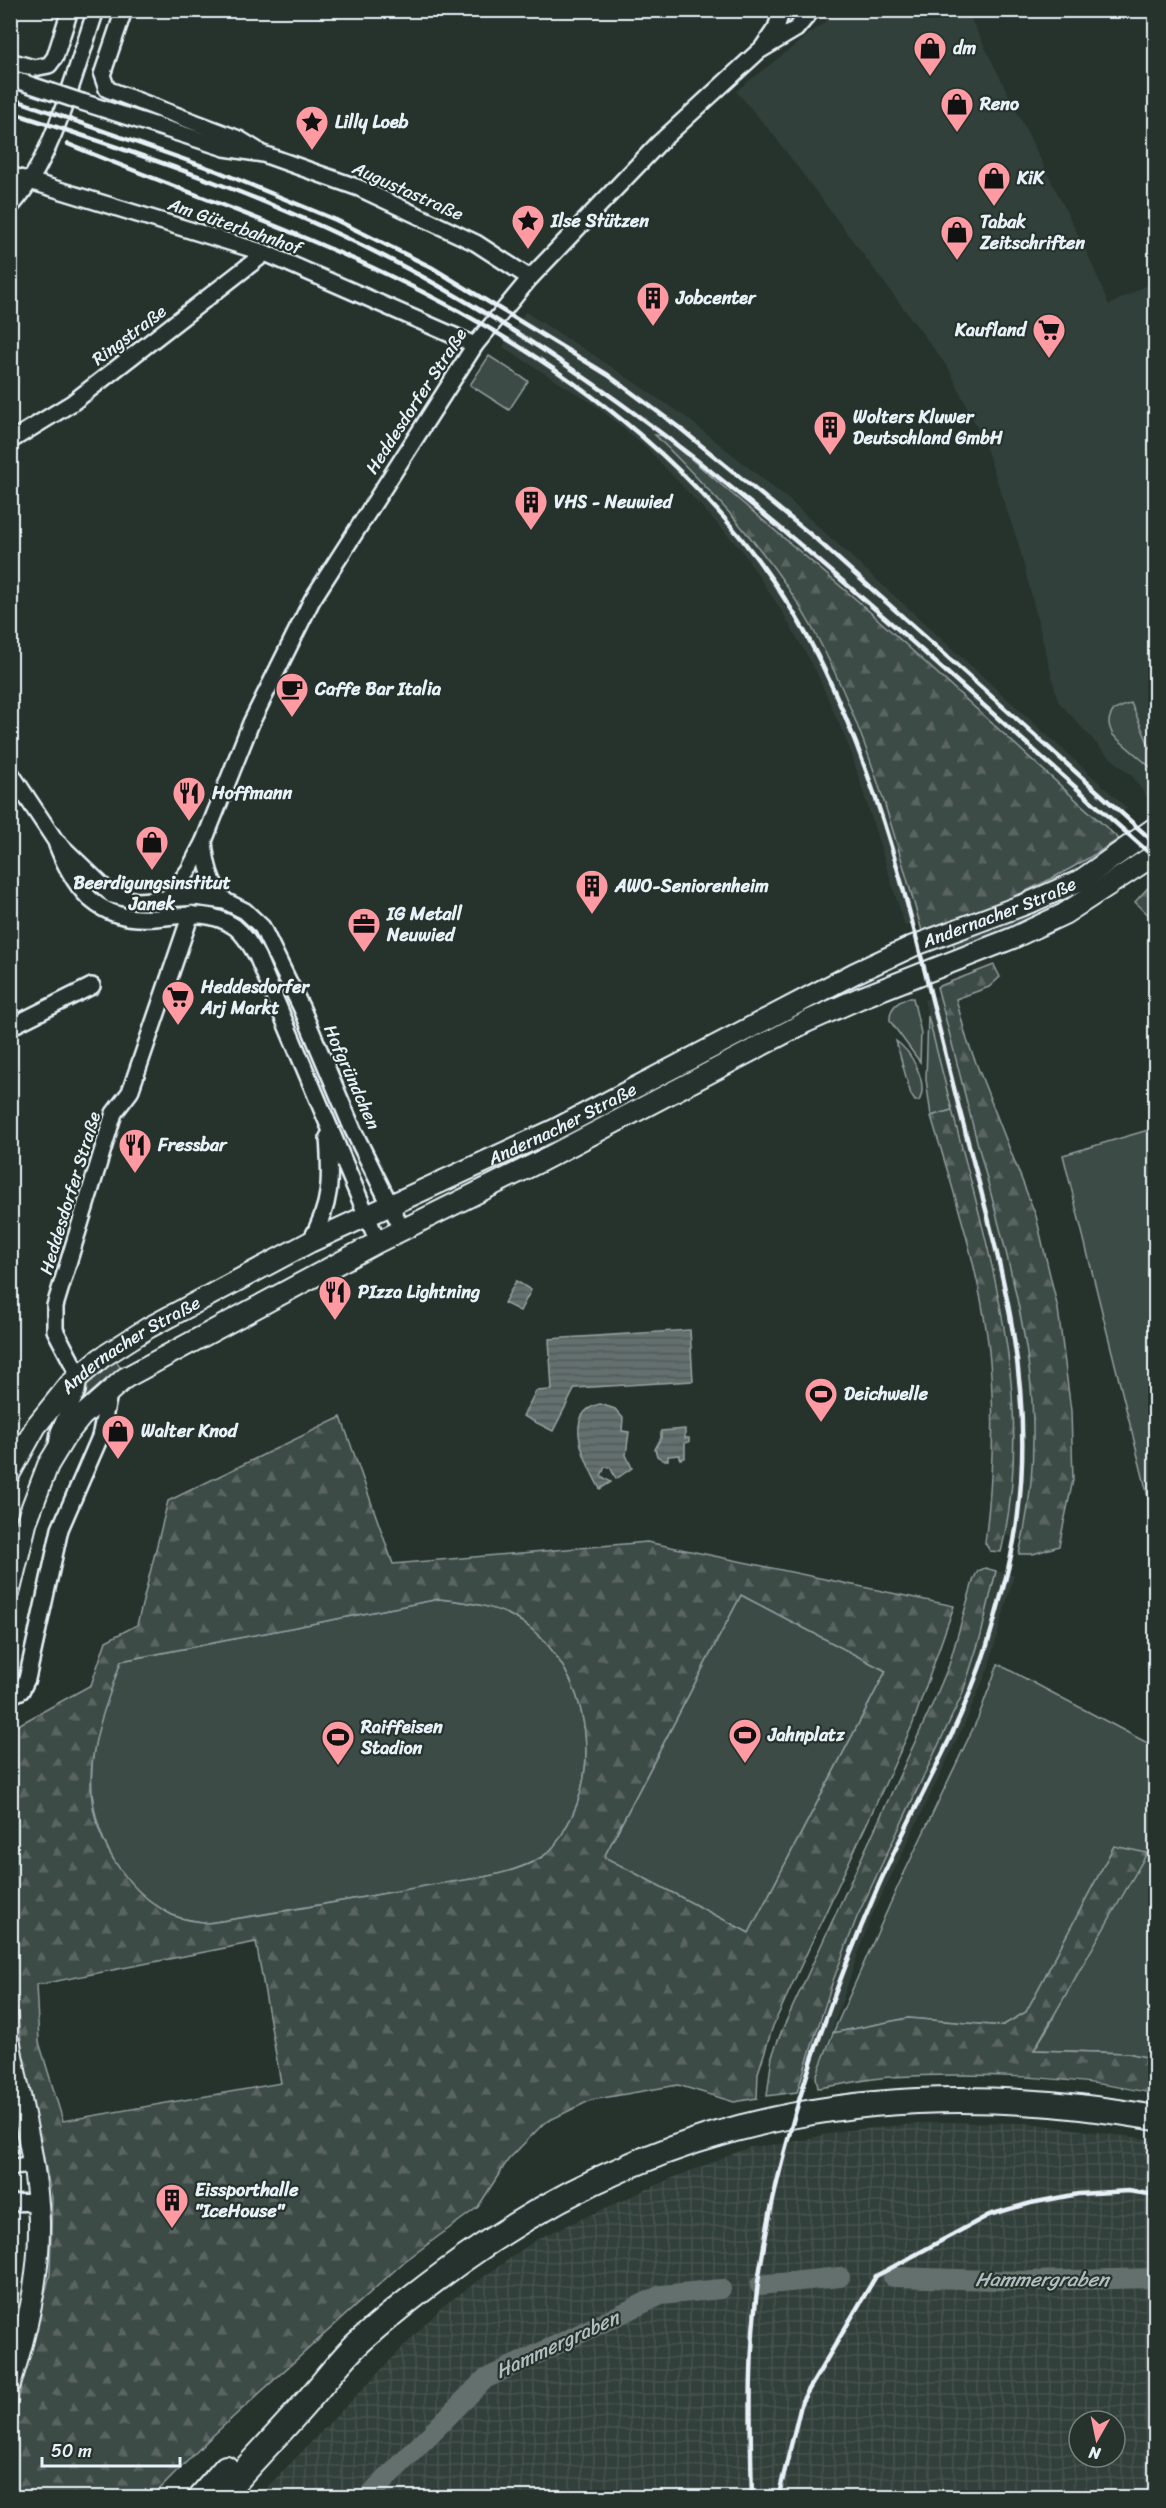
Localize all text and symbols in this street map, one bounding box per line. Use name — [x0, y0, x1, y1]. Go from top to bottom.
shop icon: dm — [912, 30, 948, 77]
place label: dm — [953, 32, 976, 64]
shop icon: Reno — [939, 86, 975, 133]
place label: Reno — [979, 88, 1020, 120]
place icon: Lilly Loeb — [294, 104, 330, 151]
place label: Lilly Loeb — [335, 106, 409, 138]
street label: Augustastraße — [346, 152, 469, 230]
shop icon: KiK — [976, 160, 1012, 207]
place label: KiK — [1016, 162, 1045, 194]
street label: Am Güterbahnhof — [163, 188, 308, 265]
place icon: Ilse Stützen — [510, 203, 546, 250]
place label: Ilse Stützen — [550, 205, 649, 237]
place label: Tabak Zeitschriften — [979, 206, 1085, 259]
shop icon: Tabak Zeitschriften — [939, 214, 975, 261]
building icon: Jobcenter — [635, 280, 671, 327]
place label: Jobcenter — [675, 282, 757, 314]
street label: Ringstraße — [84, 296, 174, 374]
supermarket icon: Kaufland — [1031, 312, 1067, 359]
place label: Kaufland — [954, 314, 1028, 346]
street label: Heddesdorfer Straße — [357, 321, 476, 481]
place label: Wolters Kluwer Deutschland GmbH — [853, 401, 1003, 454]
building icon: Wolters Kluwer Deutschland GmbH — [812, 409, 848, 456]
building icon: VHS - Neuwied — [513, 484, 549, 531]
place label: VHS - Neuwied — [554, 486, 674, 518]
cafe icon: Caffe Bar Italia — [274, 671, 310, 718]
place label: Caffe Bar Italia — [314, 673, 442, 705]
restaurant icon: Hoffmann — [171, 775, 207, 822]
place label: Hoffmann — [211, 777, 292, 809]
shop icon: Beerdigungsinstitut Janek — [134, 824, 170, 871]
place label: Beerdigungsinstitut Janek — [73, 867, 231, 920]
building icon: AWO-Seniorenheim — [574, 868, 610, 915]
street label: Andernacher Straße — [917, 868, 1082, 957]
place label: AWO-Seniorenheim — [614, 870, 769, 902]
place label: IG Metall Neuwied — [386, 898, 463, 951]
office icon: IG Metall Neuwied — [346, 906, 382, 953]
place label: Heddesdorfer Arj Markt — [200, 971, 310, 1024]
supermarket icon: Heddesdorfer Arj Markt — [160, 979, 196, 1026]
street label: Hofgründchen — [314, 1019, 390, 1135]
street label: Andernacher Straße — [482, 1073, 643, 1175]
street label: Heddesdorfer Straße — [30, 1107, 110, 1279]
restaurant icon: Fressbar — [117, 1127, 153, 1174]
place label: Fressbar — [157, 1129, 228, 1161]
restaurant icon: PIzza Lightning — [317, 1274, 353, 1321]
place label: PIzza Lightning — [358, 1276, 480, 1308]
street label: Andernacher Straße — [51, 1287, 206, 1402]
sports icon: Deichwelle — [803, 1376, 839, 1423]
place label: Deichwelle — [844, 1378, 929, 1410]
shop icon: Walter Knod — [100, 1413, 136, 1460]
place label: Walter Knod — [141, 1415, 239, 1447]
place label: Raiffeisen Stadion — [360, 1711, 443, 1764]
sports icon: Jahnplatz — [727, 1717, 763, 1764]
sports icon: Raiffeisen Stadion — [320, 1719, 356, 1766]
place label: Jahnplatz — [767, 1719, 845, 1751]
place label: Eissporthalle "IceHouse" — [195, 2174, 299, 2227]
building icon: Eissporthalle "IceHouse" — [154, 2182, 190, 2229]
water label: Hammergraben — [975, 2262, 1111, 2297]
water label: Hammergraben — [489, 2299, 627, 2389]
north arrow — [1067, 2409, 1127, 2469]
scale bar — [42, 2430, 180, 2468]
text: 50 m — [51, 2435, 92, 2467]
text: N — [1086, 2438, 1103, 2469]

